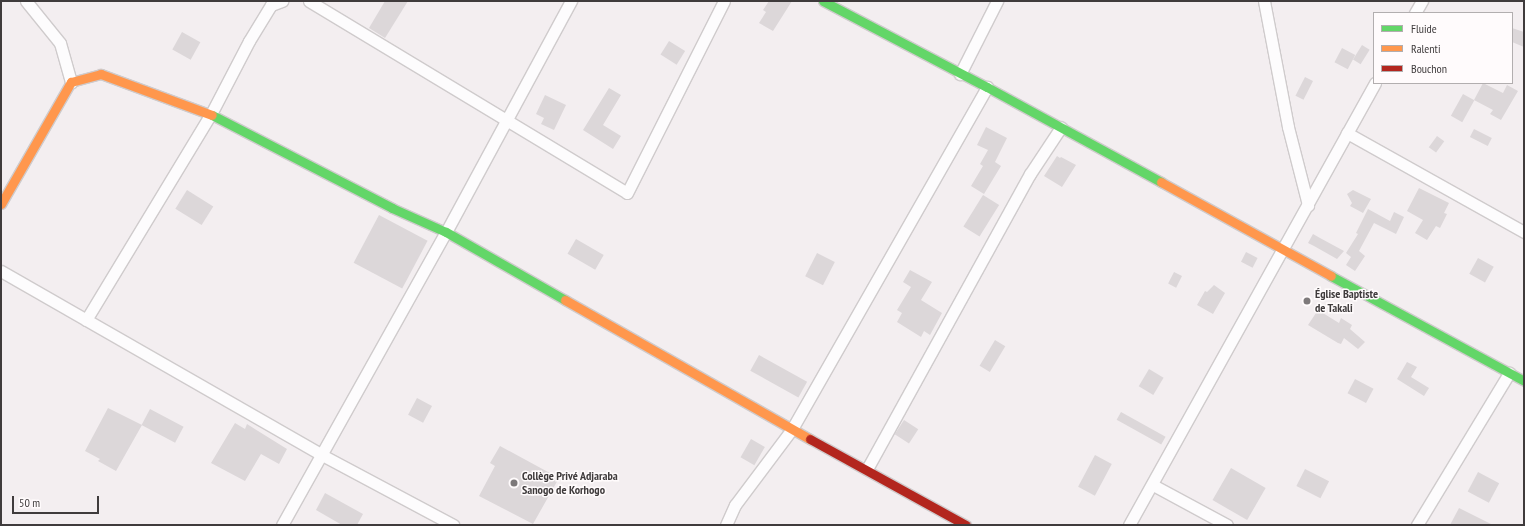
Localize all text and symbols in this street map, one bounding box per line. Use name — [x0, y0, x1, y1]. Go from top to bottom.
legend — [1373, 12, 1513, 84]
text: Fluide — [1411, 21, 1437, 36]
text: Ralenti — [1411, 41, 1440, 56]
text: Bouchon — [1411, 61, 1447, 76]
place label: Église Baptiste de Takali — [1315, 287, 1378, 315]
marker: Église Baptiste de Takali — [1302, 296, 1312, 306]
place label: Collège Privé Adjaraba Sanogo de Korhogo — [522, 469, 618, 497]
marker: Collège Privé Adjaraba Sanogo de Korhogo — [509, 478, 519, 488]
scale bar — [14, 488, 101, 514]
text: 50 m — [19, 495, 40, 510]

